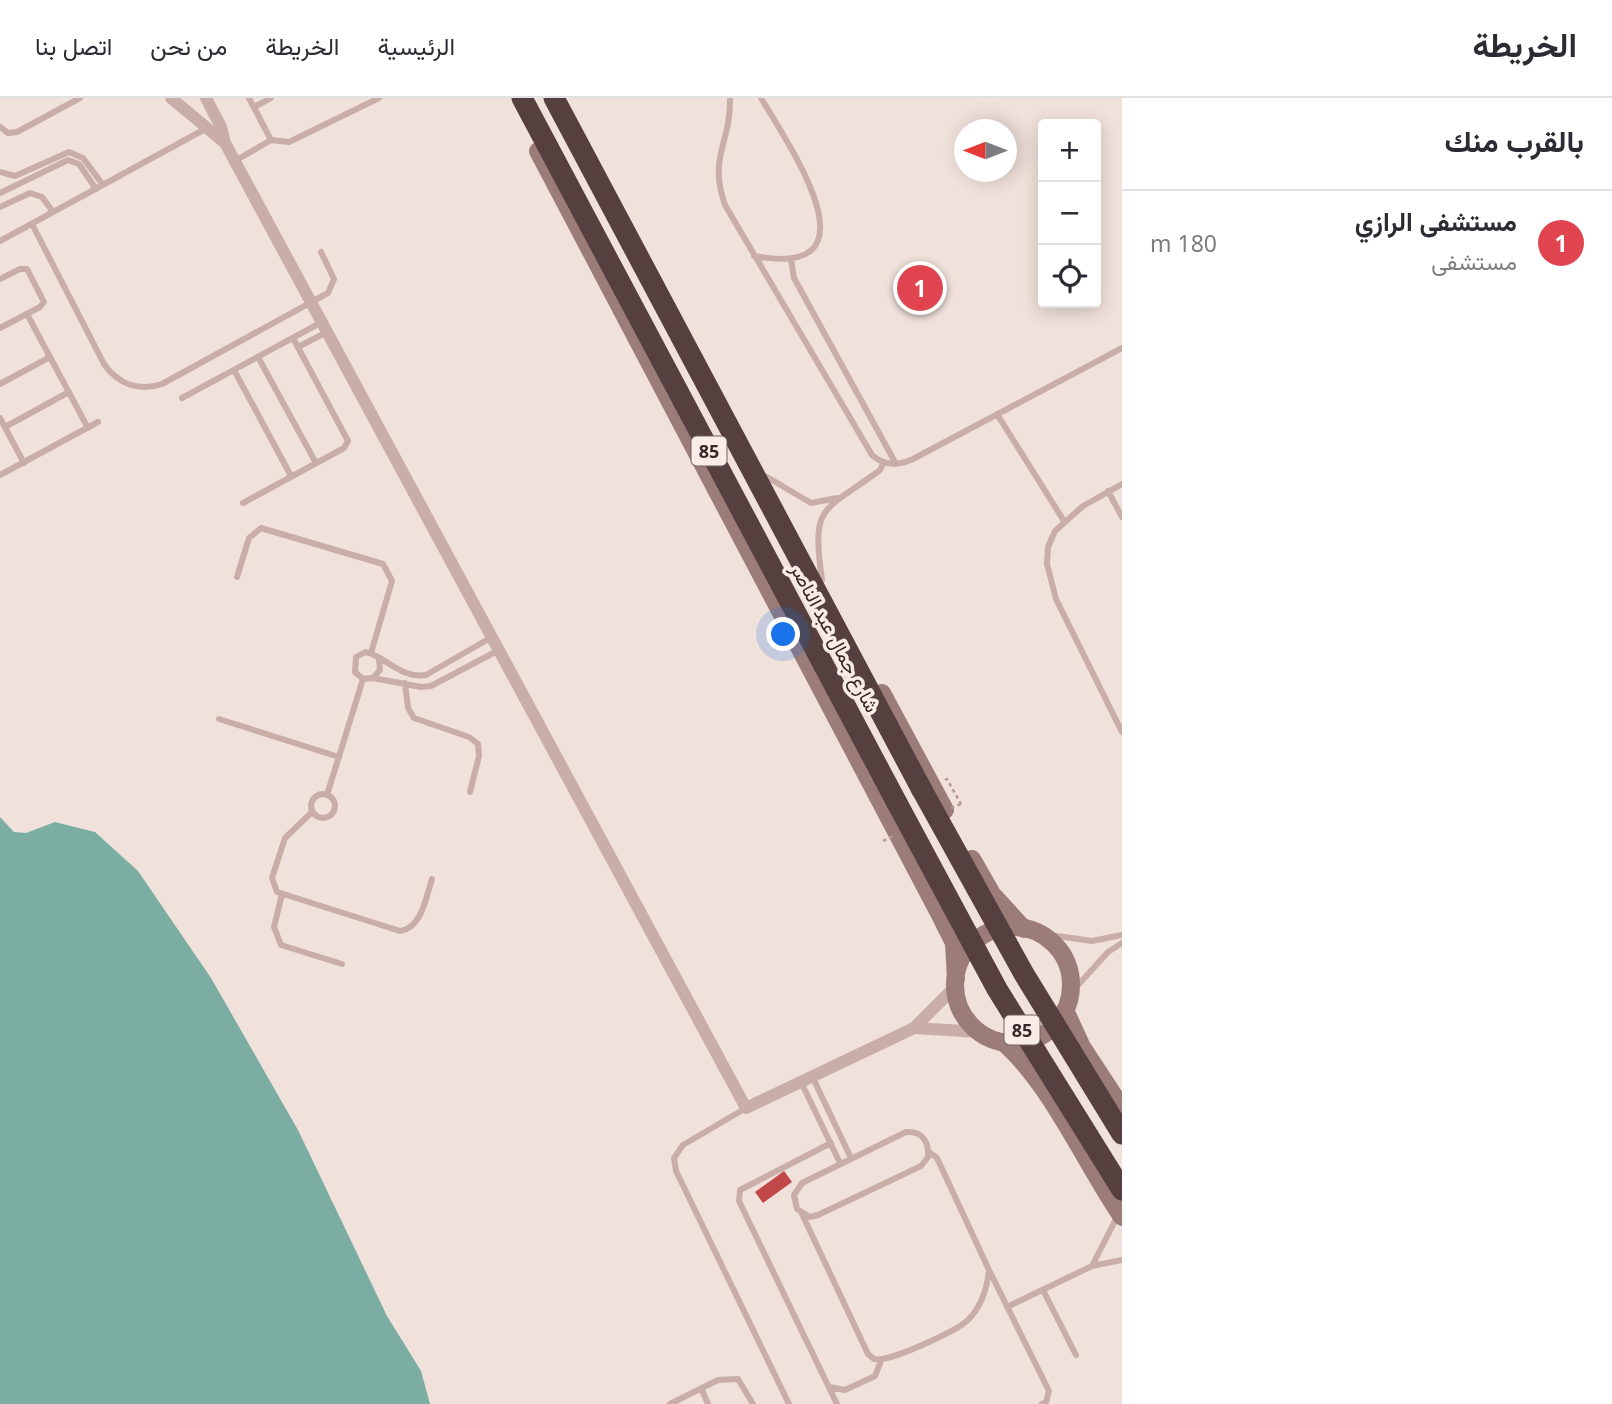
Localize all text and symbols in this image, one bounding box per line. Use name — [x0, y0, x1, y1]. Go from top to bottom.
text: الخريطة — [1473, 22, 1577, 67]
text: اتصل بنا — [35, 29, 112, 62]
text: من نحن — [150, 29, 227, 62]
text: الخريطة — [265, 29, 339, 62]
text: الرئيسية — [377, 29, 455, 62]
north arrow — [954, 119, 1017, 182]
map controls — [1038, 119, 1101, 308]
button: + — [1038, 119, 1101, 182]
text: بالقرب منك — [1444, 120, 1584, 161]
button: − — [1038, 182, 1101, 245]
text: مستشفى الرازي — [1355, 203, 1517, 239]
text: 180 m — [1150, 227, 1217, 259]
text: 1 — [1554, 227, 1568, 259]
button: locate — [1038, 245, 1101, 308]
text: مستشفى — [1431, 245, 1517, 277]
pin: 1 — [897, 262, 943, 314]
road number: 85 — [692, 436, 726, 466]
street label: شارع جمال عبد الناصر — [784, 558, 885, 717]
your location — [766, 617, 800, 651]
road number: 85 — [1004, 1015, 1040, 1044]

